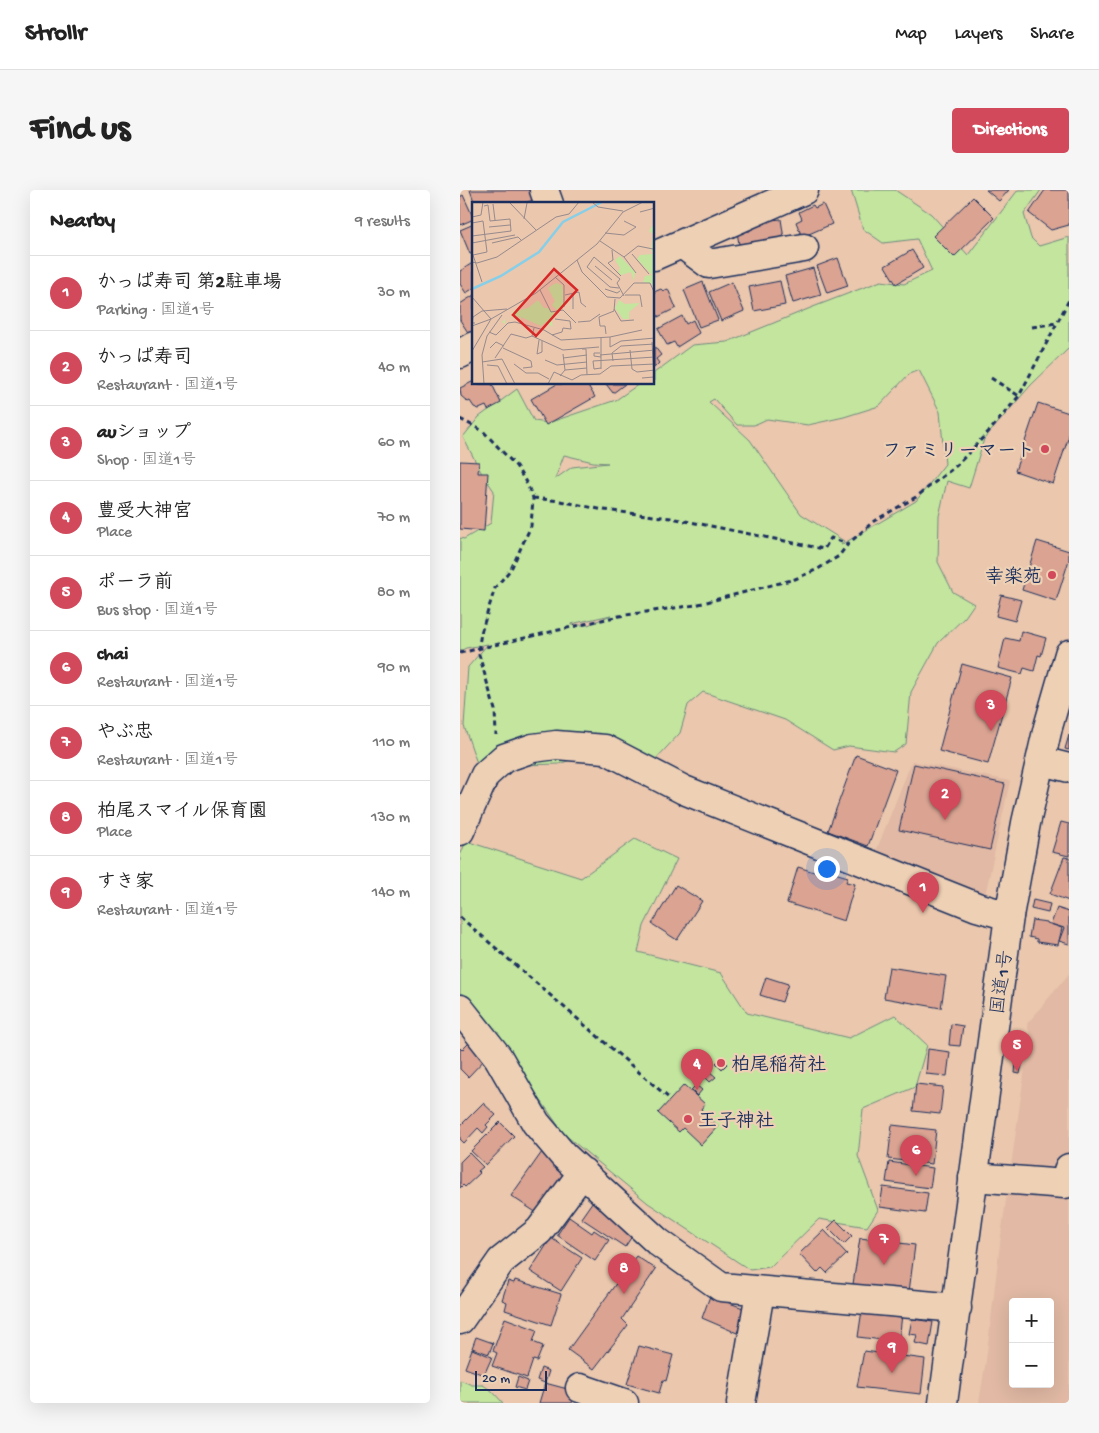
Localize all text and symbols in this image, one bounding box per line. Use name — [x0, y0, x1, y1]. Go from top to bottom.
text: Strollr — [25, 20, 86, 49]
text: Map — [895, 24, 927, 45]
text: Layers — [955, 24, 1002, 45]
text: Share — [1030, 24, 1074, 45]
button: Directions — [952, 108, 1069, 153]
text: Find us — [30, 110, 130, 151]
inset map — [472, 202, 655, 385]
text: Nearby — [50, 210, 115, 235]
text: 9 results — [355, 213, 410, 232]
text: かっぱ寿司 第2駐車場 — [97, 272, 282, 295]
text: 1 — [63, 284, 69, 303]
text: 30 m — [377, 284, 410, 303]
text: Parking · 国道1号 — [97, 302, 215, 321]
text: かっぱ寿司 — [97, 347, 192, 370]
text: 2 — [62, 359, 70, 378]
text: 40 m — [378, 359, 410, 378]
text: Restaurant · 国道1号 — [97, 377, 238, 396]
text: auショップ — [97, 422, 191, 445]
text: 3 — [62, 434, 70, 453]
text: 60 m — [378, 434, 410, 453]
place label: ファミリーマート — [882, 441, 1035, 464]
marker: ファミリーマート — [1039, 443, 1051, 455]
text: Shop · 国道1号 — [97, 452, 196, 471]
text: 豊受大神宮 — [97, 501, 192, 524]
text: 4 — [62, 509, 70, 528]
text: 70 m — [377, 509, 410, 528]
text: Place — [97, 524, 132, 543]
place label: 幸楽苑 — [985, 566, 1042, 590]
marker: 幸楽苑 — [1046, 569, 1058, 581]
text: ポーラ前 — [97, 572, 173, 595]
text: 5 — [62, 584, 70, 603]
text: 80 m — [377, 584, 410, 603]
text: Bus stop · 国道1号 — [97, 602, 218, 621]
text: chai — [97, 644, 128, 667]
text: 6 — [62, 659, 70, 678]
text: 90 m — [378, 659, 410, 678]
text: Restaurant · 国道1号 — [97, 674, 238, 693]
pin: 3 — [975, 690, 1007, 731]
text: やぶ忠 — [97, 722, 153, 745]
text: 7 — [62, 734, 70, 753]
text: 110 m — [373, 734, 410, 753]
text: Restaurant · 国道1号 — [97, 752, 238, 771]
pin: 2 — [929, 779, 961, 820]
text: 柏尾スマイル保育園 — [97, 801, 267, 824]
text: 8 — [62, 809, 70, 828]
text: 130 m — [371, 809, 410, 828]
text: Place — [97, 824, 132, 843]
your location — [814, 856, 840, 882]
text: すき家 — [97, 872, 154, 895]
pin: 1 — [907, 872, 939, 913]
text: 9 — [62, 884, 70, 903]
text: 140 m — [372, 884, 410, 903]
text: Restaurant · 国道1号 — [97, 902, 238, 921]
street label: 国道1号 — [987, 949, 1019, 1016]
pin: 5 — [1001, 1030, 1033, 1071]
pin: 4 — [681, 1049, 713, 1090]
place label: 柏尾稲荷社 — [731, 1054, 826, 1078]
marker: 柏尾稲荷社 — [715, 1057, 727, 1069]
place label: 王子神社 — [698, 1110, 774, 1134]
marker: 王子神社 — [682, 1113, 694, 1125]
pin: 6 — [900, 1135, 932, 1176]
pin: 7 — [868, 1224, 900, 1265]
pin: 8 — [608, 1253, 640, 1294]
map controls — [1009, 1298, 1054, 1388]
button: + — [1009, 1298, 1054, 1343]
pin: 9 — [876, 1332, 908, 1373]
button: − — [1009, 1343, 1054, 1388]
scale bar — [475, 1368, 548, 1391]
text: 20 m — [482, 1371, 510, 1388]

